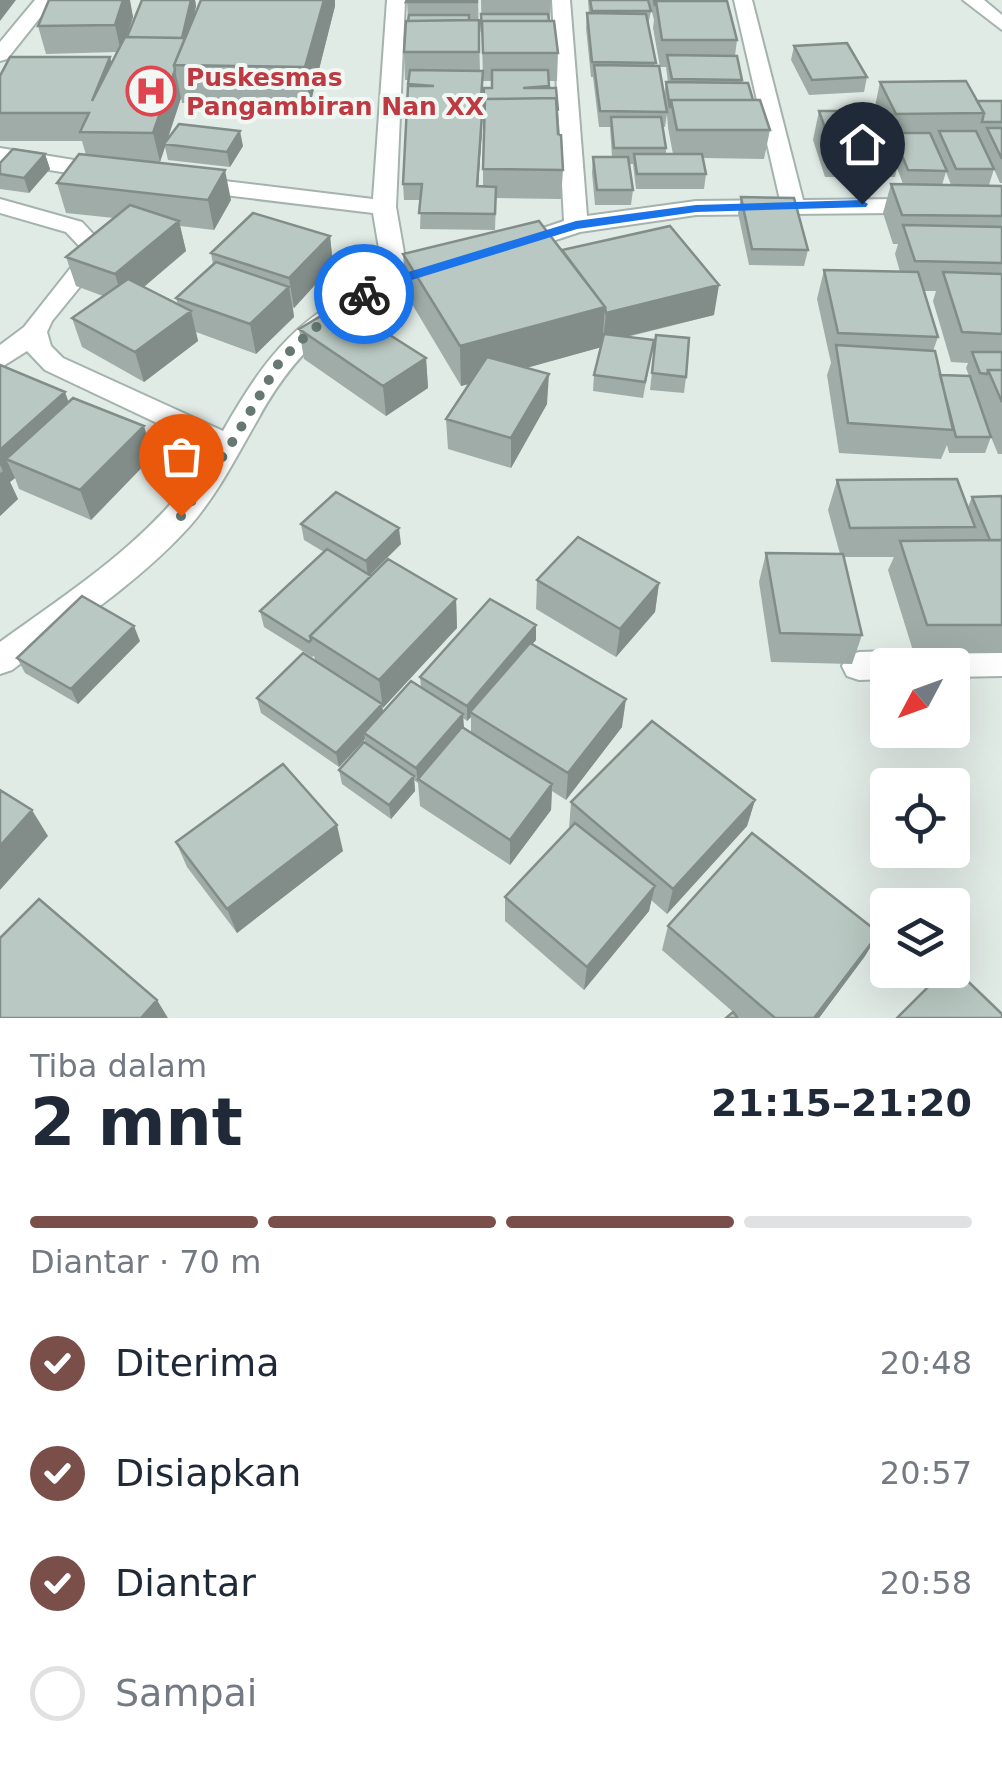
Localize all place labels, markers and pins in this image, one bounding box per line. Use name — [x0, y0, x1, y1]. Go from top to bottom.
place label: Puskesmas Pangambiran Nan XX — [186, 63, 484, 121]
hospital icon: Puskesmas Pangambiran Nan XX — [125, 65, 177, 117]
pin — [820, 102, 905, 205]
pin — [139, 414, 224, 517]

